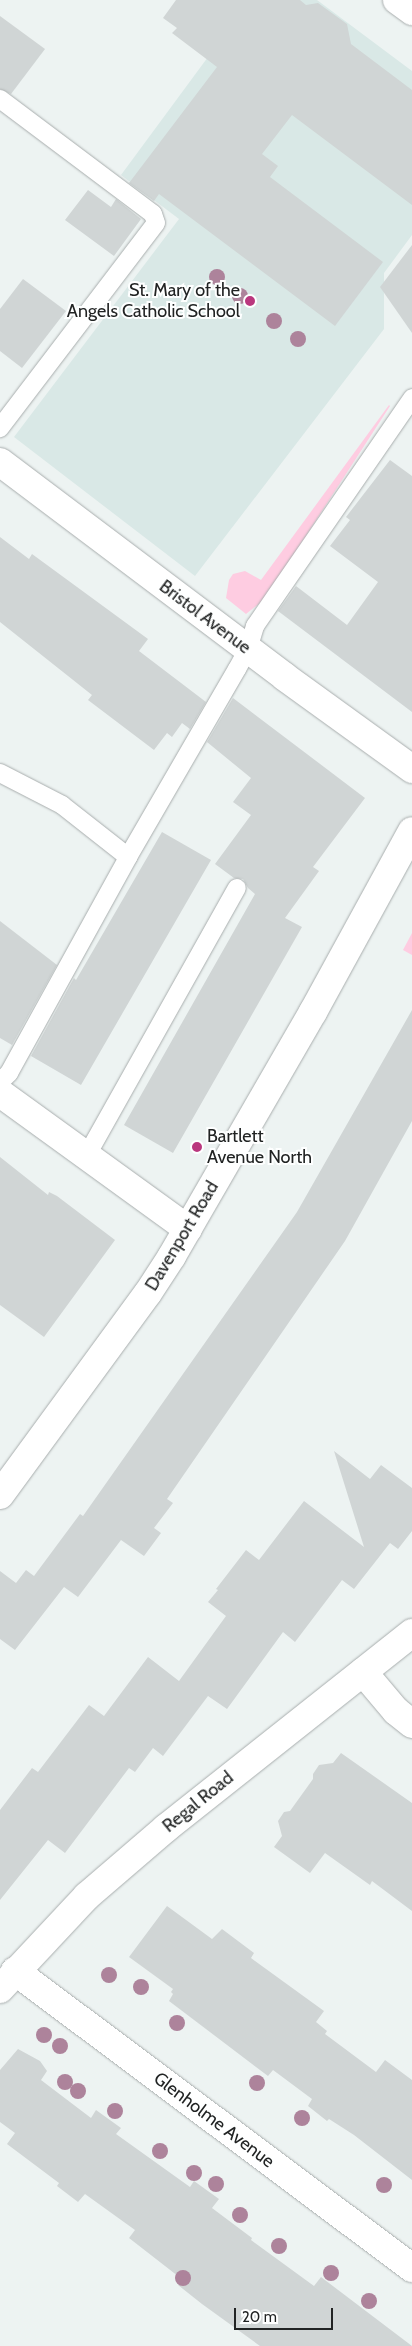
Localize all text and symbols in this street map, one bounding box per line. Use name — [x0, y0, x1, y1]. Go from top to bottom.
place label: St. Mary of the Angels Catholic School — [67, 280, 240, 322]
marker: St. Mary of the Angels Catholic School — [244, 295, 256, 307]
street label: Bristol Avenue — [155, 576, 255, 658]
place label: Bartlett Avenue North — [207, 1126, 312, 1168]
marker: Bartlett Avenue North — [191, 1141, 203, 1153]
street label: Davenport Road — [141, 1177, 223, 1295]
street label: Regal Road — [158, 1767, 238, 1837]
street label: Glenholme Avenue — [149, 2068, 279, 2172]
scale bar — [237, 2298, 336, 2330]
text: 20 m — [242, 2308, 277, 2326]

